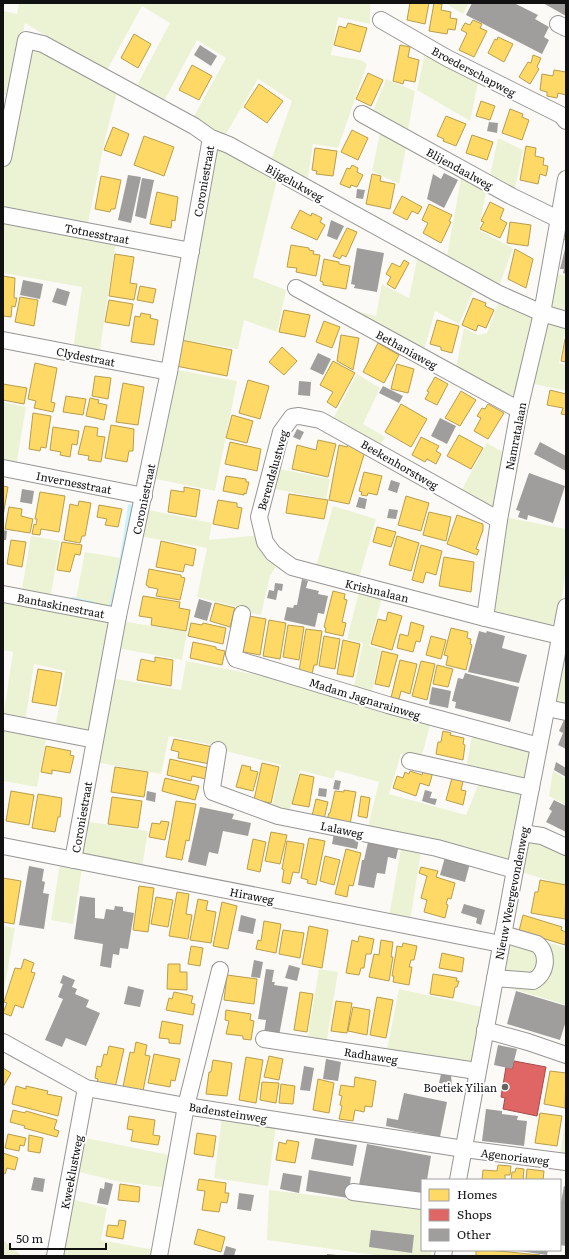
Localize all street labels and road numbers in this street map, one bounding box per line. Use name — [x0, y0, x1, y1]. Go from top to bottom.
street label: Broederschapweg — [429, 42, 520, 100]
street label: Blijendaalweg — [424, 143, 497, 193]
street label: Coroniestraat — [189, 144, 217, 218]
street label: Bijgelukweg — [263, 159, 328, 205]
street label: Totnesstraat — [63, 219, 131, 247]
street label: Bethaniaweg — [373, 326, 441, 373]
street label: Clydestraat — [55, 342, 117, 370]
street label: Namratalaan — [501, 401, 529, 471]
street label: Berendslustweg — [253, 427, 291, 512]
street label: Beekenhorstweg — [358, 435, 442, 493]
street label: Coroniestraat — [128, 461, 158, 536]
street label: Invernesstraat — [35, 467, 114, 497]
street label: Krishnalaan — [343, 574, 411, 606]
street label: Bantaskinestraat — [16, 589, 107, 621]
street label: Madam Jagnarainweg — [307, 673, 424, 723]
street label: Coroniestraat — [67, 780, 95, 854]
street label: Lalaweg — [319, 817, 366, 842]
street label: Nieuw Weergevondenweg — [490, 824, 532, 961]
street label: Hiraweg — [229, 883, 276, 907]
street label: Radhaweg — [343, 1043, 400, 1067]
street label: Badensteinweg — [188, 1098, 269, 1126]
street label: Kweeklustweg — [56, 1133, 86, 1211]
street label: Agenoriaweg — [480, 1144, 551, 1168]

